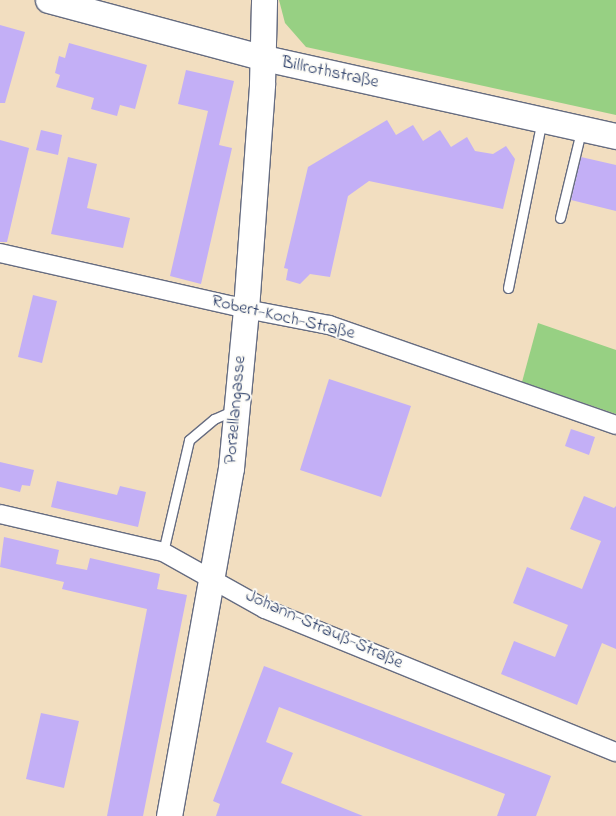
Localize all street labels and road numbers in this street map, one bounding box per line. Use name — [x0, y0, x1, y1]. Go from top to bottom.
street label: Billrothstraße — [279, 52, 381, 94]
street label: Robert-Koch-Straße — [209, 291, 357, 345]
street label: Porzellangasse — [221, 355, 251, 465]
street label: Johann-Strauß-Straße — [242, 586, 406, 674]

